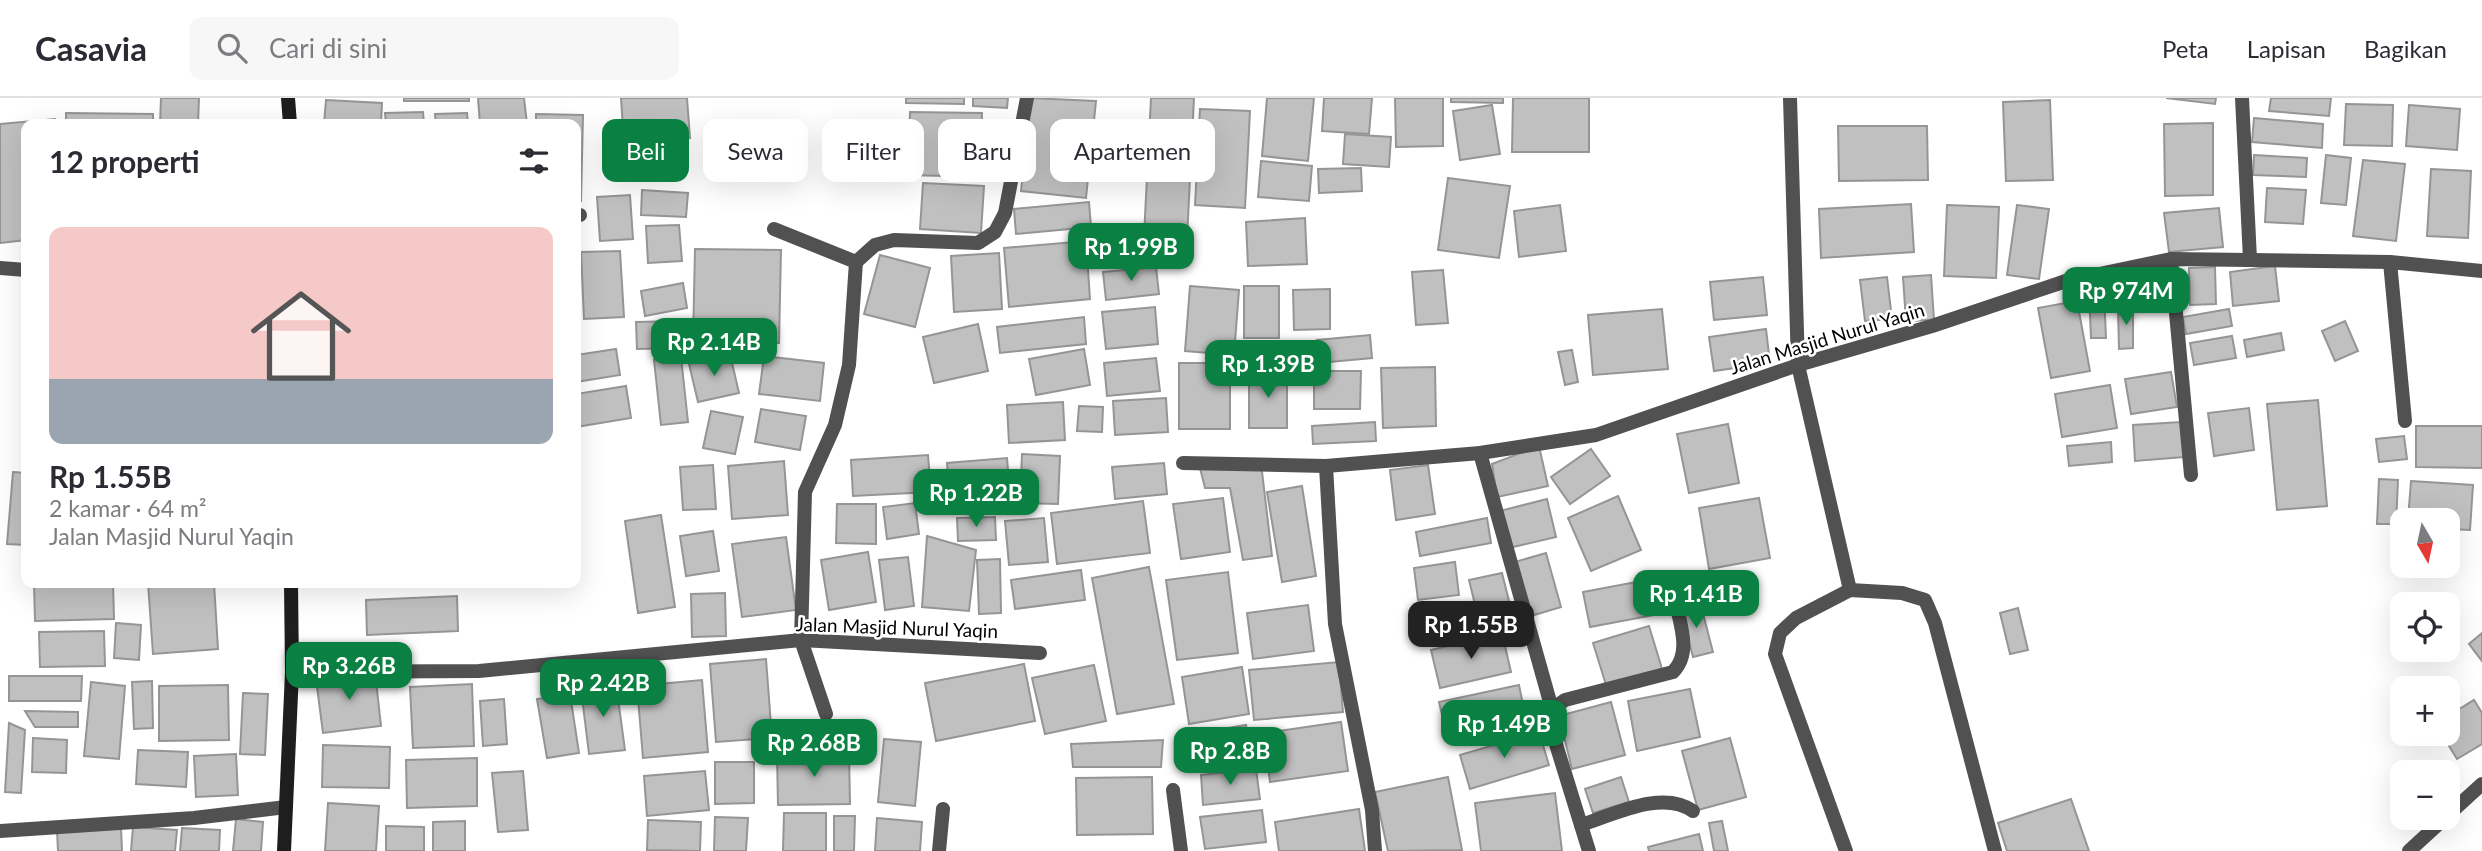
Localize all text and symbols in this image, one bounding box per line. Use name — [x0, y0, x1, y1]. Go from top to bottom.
search box — [189, 17, 679, 80]
text: Casavia — [35, 28, 147, 68]
icon: search — [213, 29, 251, 67]
text: Cari di sini — [269, 32, 387, 64]
text: Peta — [2162, 34, 2209, 63]
text: Lapisan — [2247, 34, 2326, 63]
text: Bagikan — [2364, 34, 2447, 63]
chip: Beli — [602, 119, 689, 182]
chip: Sewa — [703, 119, 808, 182]
chip: Filter — [822, 119, 924, 182]
chip: Baru — [938, 119, 1036, 182]
chip: Apartemen — [1050, 119, 1215, 182]
icon: filters — [515, 142, 553, 180]
text: 12 properti — [49, 143, 200, 179]
pin: Rp 1.99B — [1059, 223, 1203, 283]
text: Rp 1.99B — [1084, 232, 1178, 260]
pin: Rp 974M — [2061, 268, 2191, 327]
icon: home — [238, 273, 364, 399]
text: Rp 974M — [2078, 276, 2174, 304]
street label: Jalan Masjid Nurul Yaqin — [1727, 297, 1927, 379]
pin: Rp 2.14B — [642, 318, 786, 378]
text: Rp 2.14B — [667, 327, 761, 355]
pin: Rp 1.39B — [1196, 341, 1340, 400]
text: Rp 1.39B — [1221, 349, 1315, 377]
text: Rp 1.55B — [49, 458, 172, 494]
pin: Rp 1.22B — [904, 470, 1048, 529]
text: Rp 1.22B — [929, 478, 1023, 506]
text: 2 kamar · 64 m² — [49, 494, 207, 522]
north arrow — [2390, 508, 2460, 578]
map controls — [2390, 508, 2460, 830]
text: Jalan Masjid Nurul Yaqin — [49, 522, 294, 550]
pin: Rp 1.41B — [1624, 570, 1768, 630]
text: Rp 1.41B — [1649, 579, 1743, 607]
button: locate — [2390, 592, 2460, 662]
pin: Rp 1.55B — [1399, 602, 1543, 661]
text: Rp 1.55B — [1424, 610, 1518, 638]
street label: Jalan Masjid Nurul Yaqin — [796, 612, 998, 642]
pin: Rp 3.26B — [277, 642, 421, 702]
text: Rp 3.26B — [302, 651, 396, 679]
pin: Rp 2.42B — [531, 660, 675, 719]
text: Rp 2.42B — [556, 668, 650, 696]
button: + — [2390, 676, 2460, 746]
pin: Rp 1.49B — [1432, 700, 1576, 760]
text: Rp 1.49B — [1457, 709, 1551, 737]
pin: Rp 2.68B — [742, 720, 886, 779]
text: Rp 2.68B — [767, 728, 861, 756]
pin: Rp 2.8B — [1165, 728, 1295, 787]
text: Rp 2.8B — [1190, 736, 1270, 764]
button: − — [2390, 760, 2460, 830]

